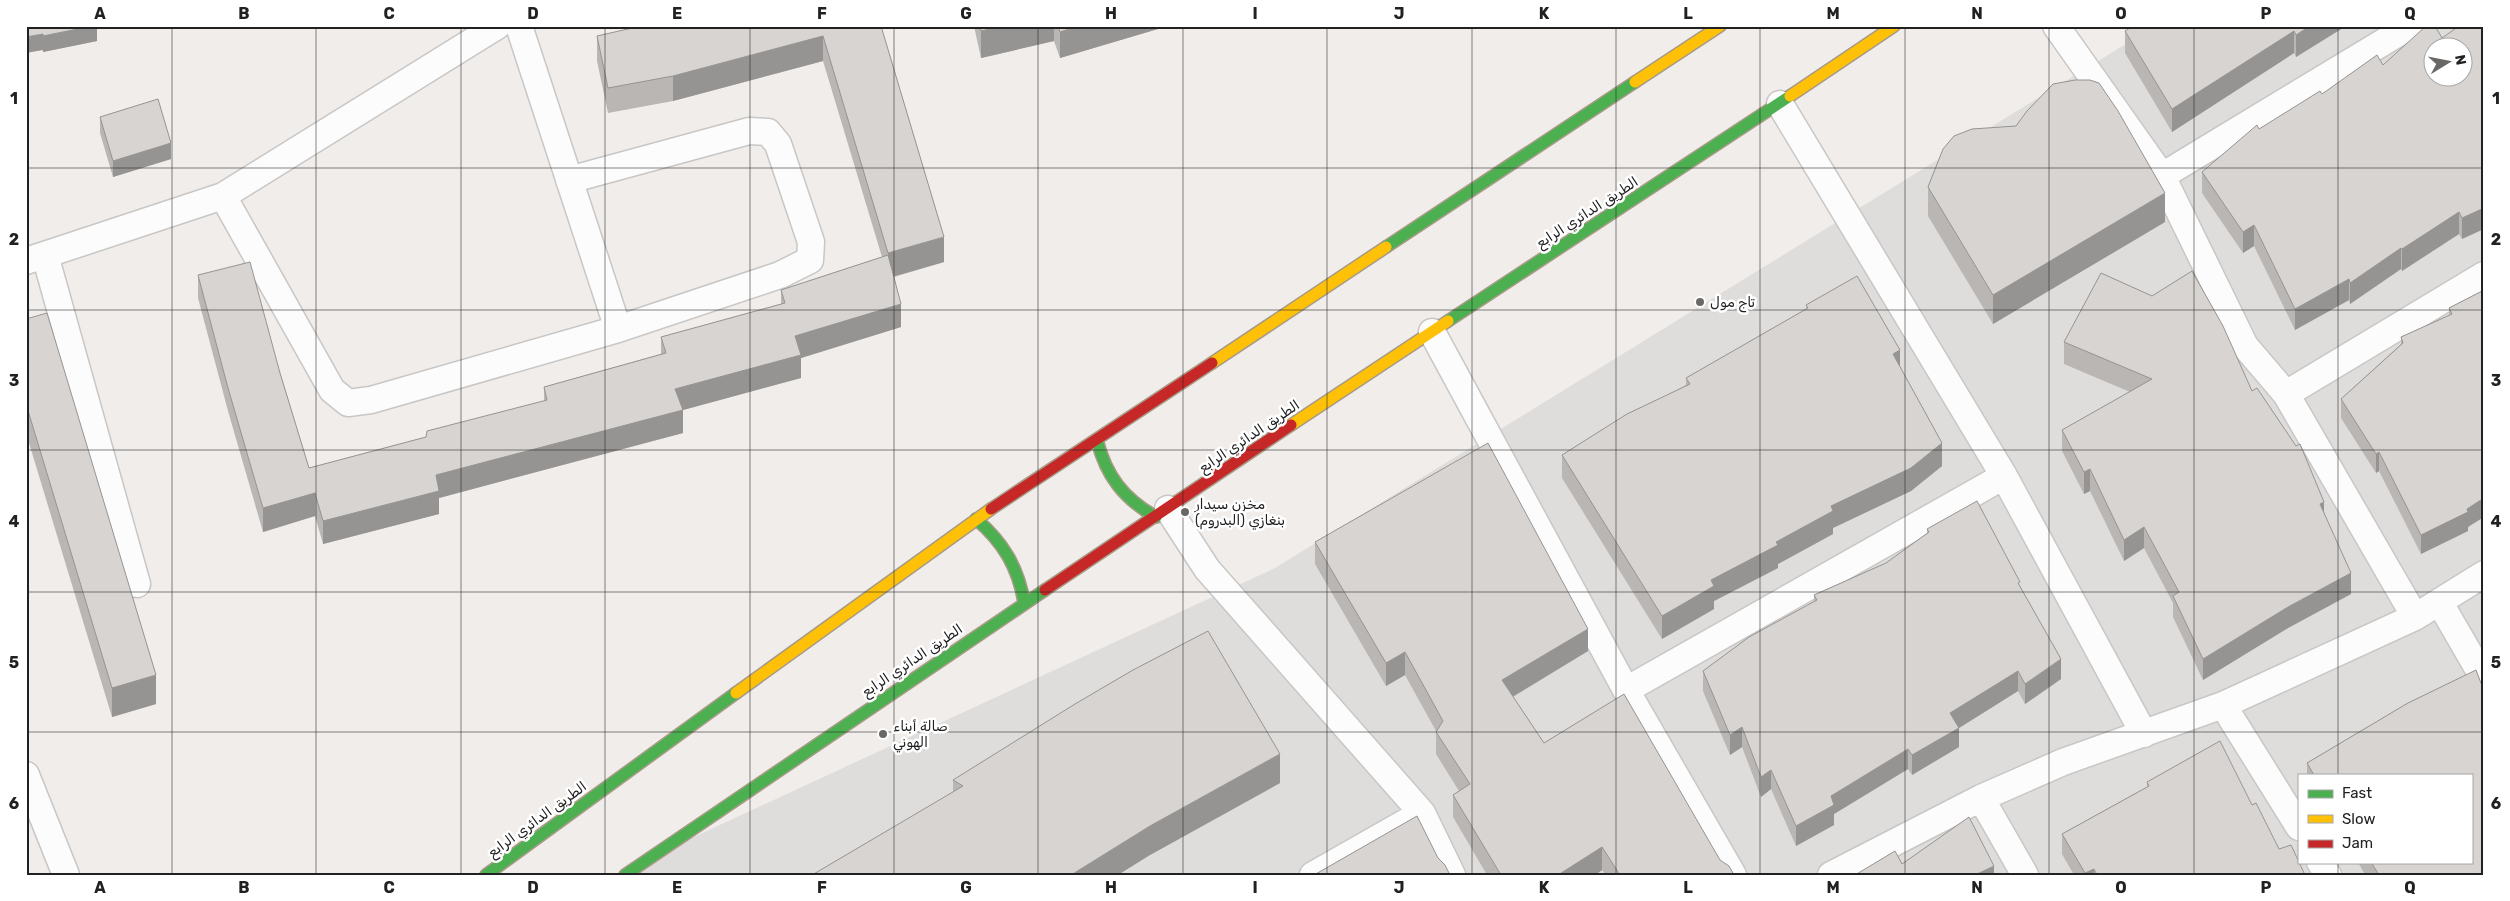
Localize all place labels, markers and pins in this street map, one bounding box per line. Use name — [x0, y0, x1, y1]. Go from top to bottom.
place label: تاج مول — [1710, 294, 1755, 313]
marker: تاج مول — [1694, 296, 1706, 308]
place label: مخزن سيدار بنغازي (البدروم) — [1194, 496, 1285, 530]
marker: مخزن سيدار بنغازي (البدروم) — [1179, 506, 1191, 518]
place label: صالة أبناء الهوني — [893, 718, 948, 753]
marker: صالة أبناء الهوني — [877, 728, 889, 740]

